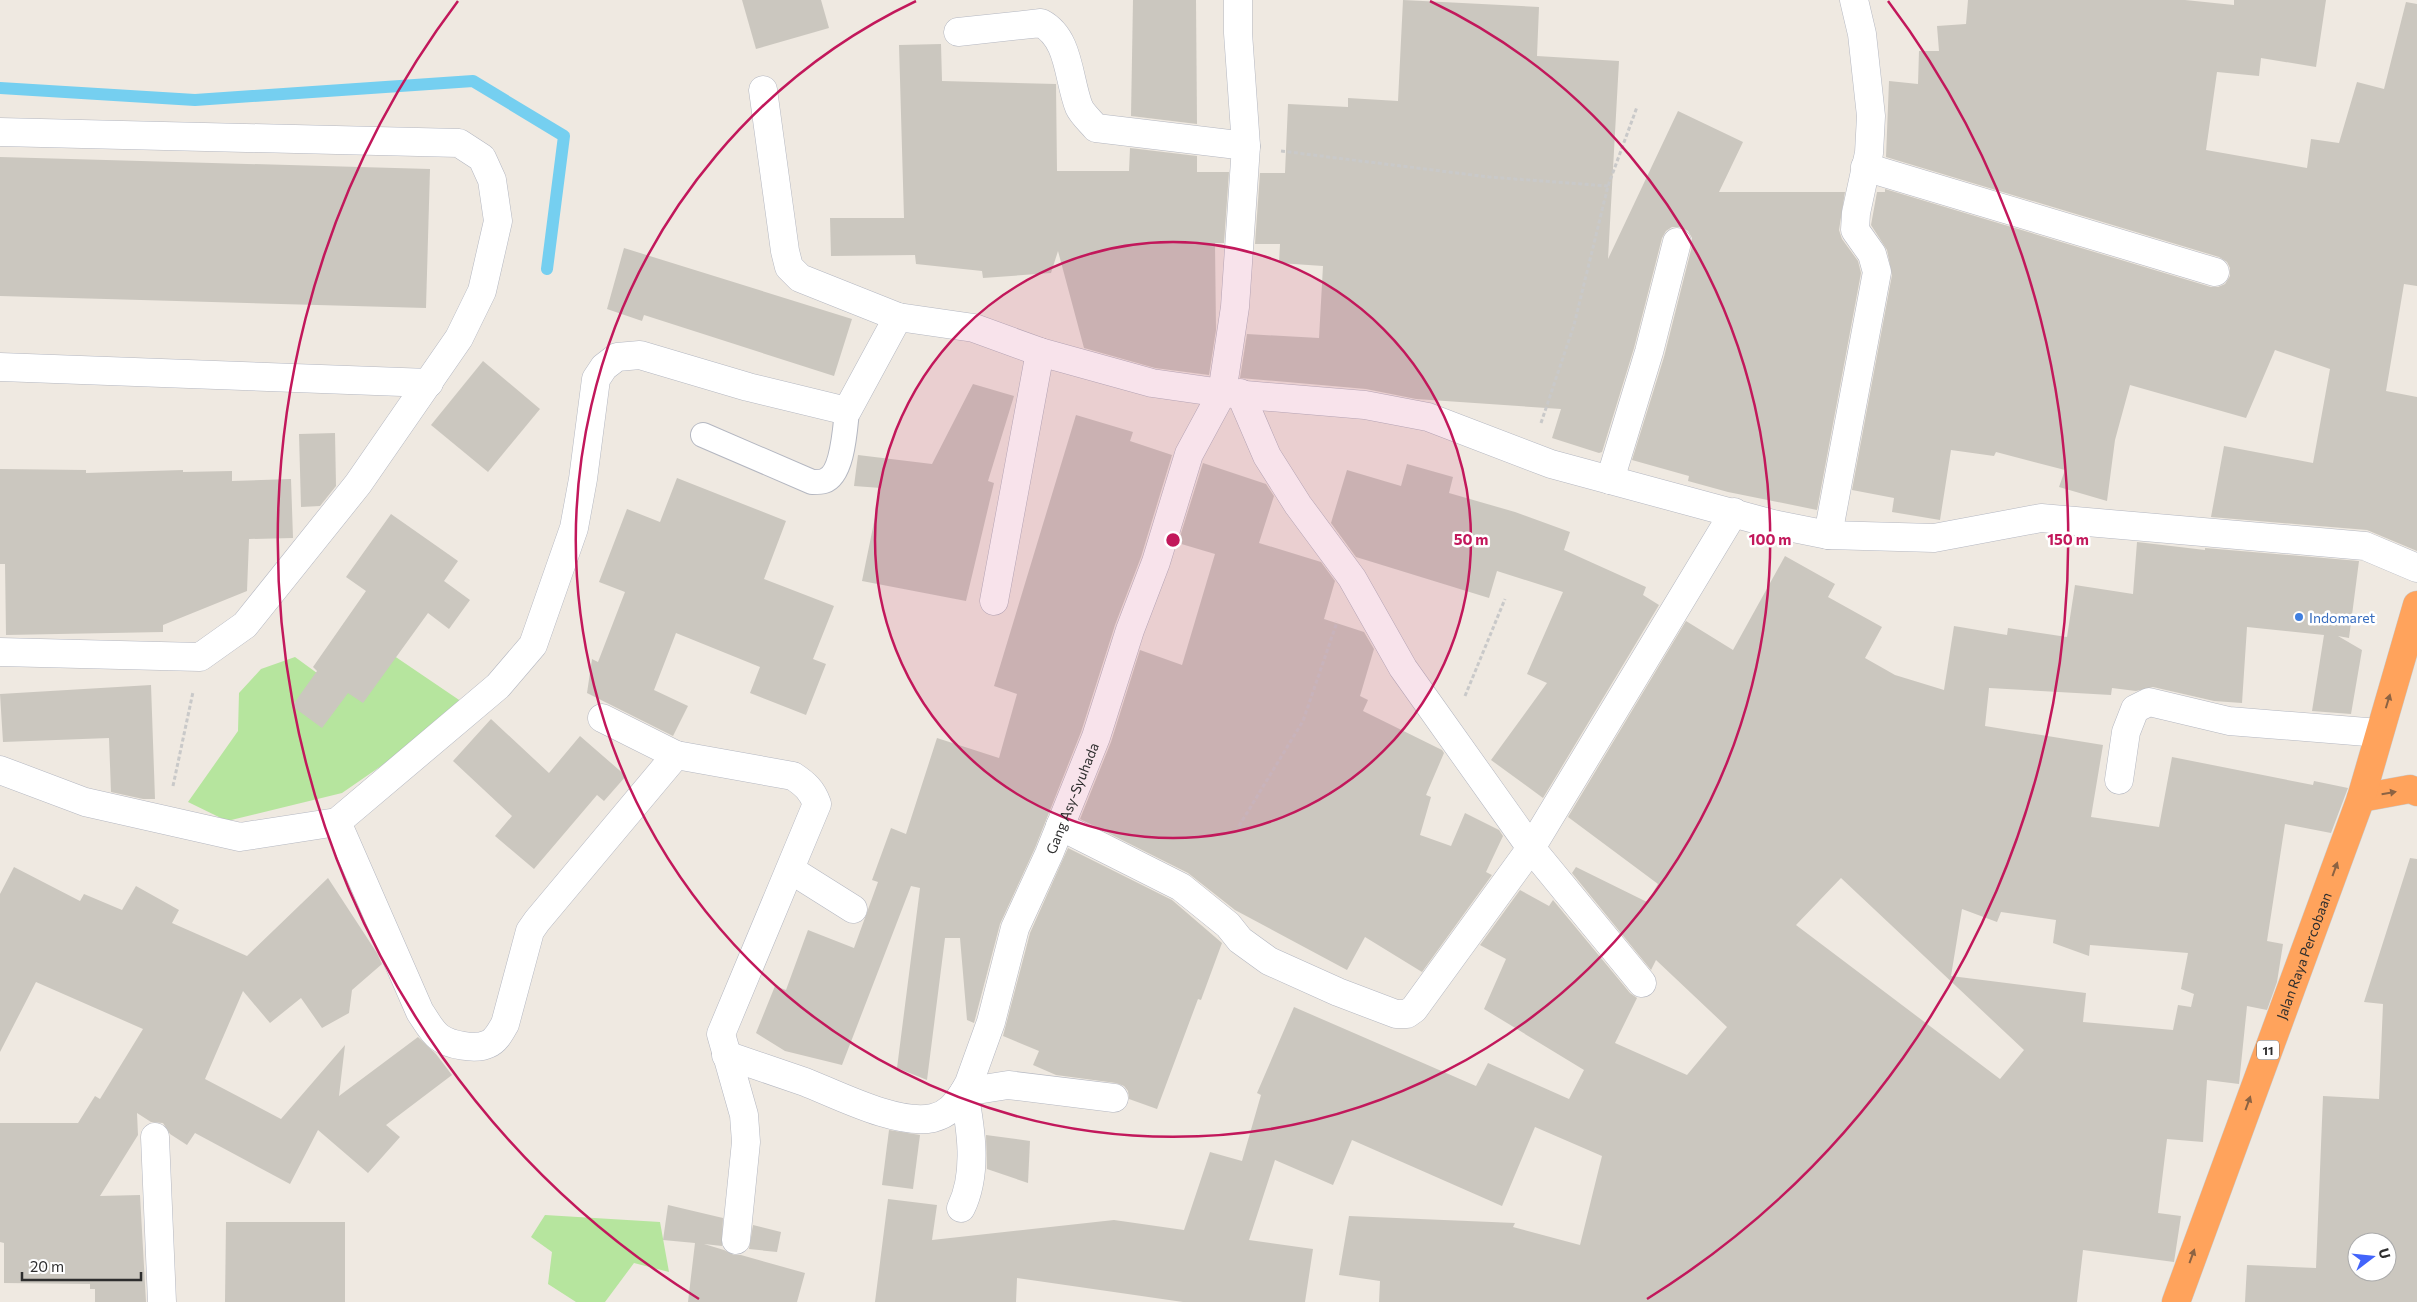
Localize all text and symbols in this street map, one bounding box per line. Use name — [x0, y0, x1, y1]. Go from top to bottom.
text: 50 m — [1454, 530, 1488, 548]
text: 100 m — [1749, 530, 1791, 548]
text: 150 m — [2047, 530, 2089, 548]
centre of rings — [1164, 531, 1182, 549]
place label: Indomaret — [2309, 609, 2376, 626]
marker: Indomaret — [2293, 611, 2305, 623]
one-way arrow — [2385, 693, 2393, 708]
street label: Gang Asy-Syuhada — [1041, 740, 1102, 856]
one-way arrow — [2381, 789, 2397, 797]
one-way arrow — [2331, 861, 2339, 876]
street label: Jalan Raya Percobaan — [2272, 890, 2334, 1022]
road number: 11 — [2257, 1040, 2279, 1060]
one-way arrow — [2245, 1096, 2252, 1111]
north arrow — [2347, 1232, 2397, 1282]
text: U — [2375, 1246, 2395, 1261]
one-way arrow — [2188, 1248, 2196, 1263]
scale bar — [22, 1250, 141, 1282]
text: 20 m — [30, 1257, 64, 1275]

